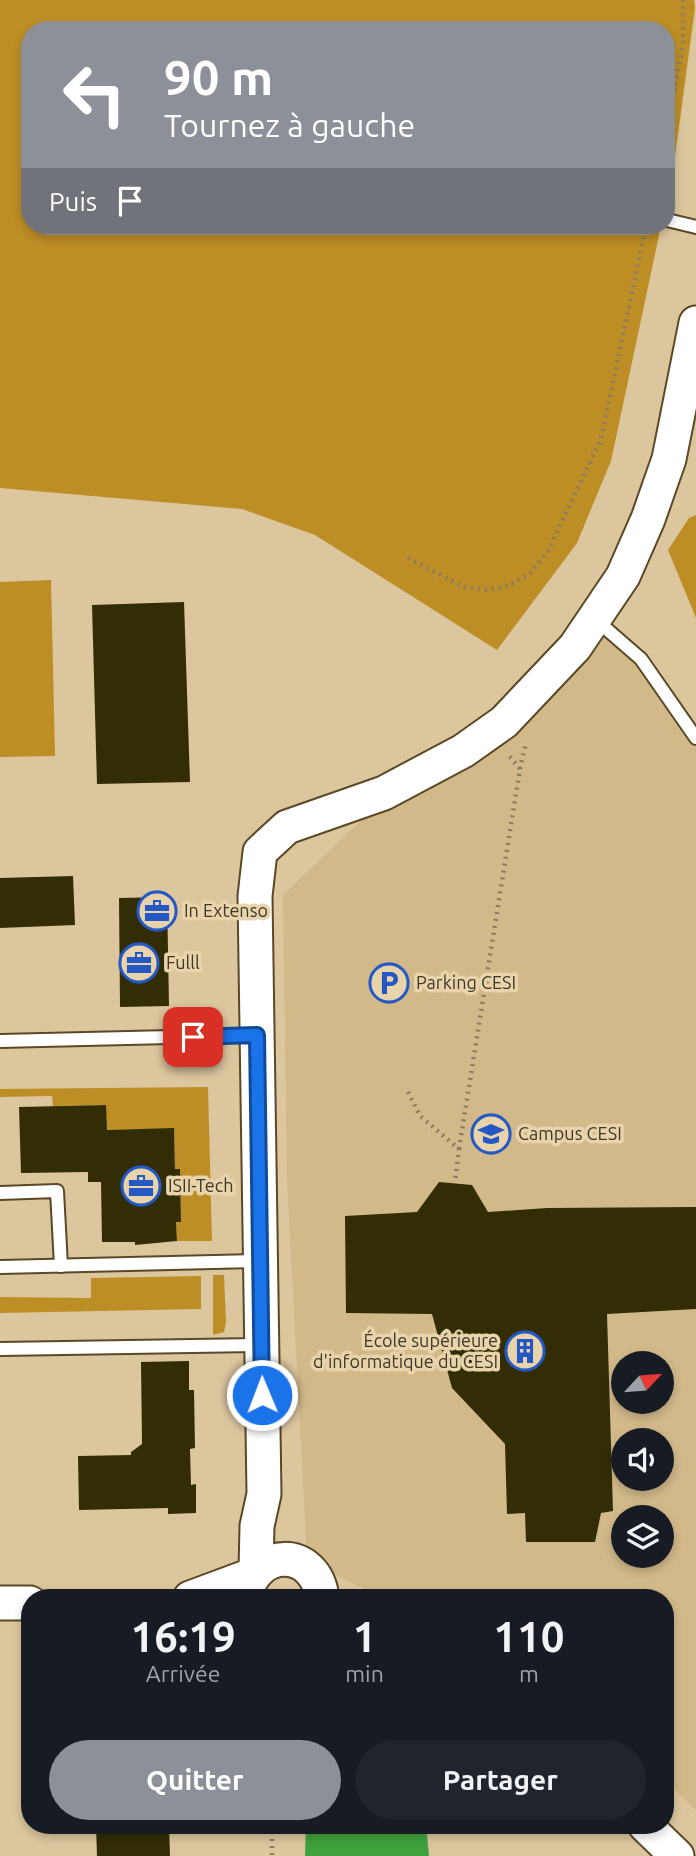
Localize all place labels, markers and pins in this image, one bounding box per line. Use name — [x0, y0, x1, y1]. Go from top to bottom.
office icon: In Extenso — [136, 890, 178, 932]
place label: In Extenso — [184, 900, 268, 920]
office icon: Fulll — [118, 942, 160, 984]
place label: Fulll — [166, 952, 200, 972]
parking icon: Parking CESI — [368, 962, 410, 1004]
place label: Parking CESI — [416, 972, 516, 992]
pin — [163, 1007, 223, 1067]
school or university icon: Campus CESI — [470, 1113, 512, 1155]
place label: Campus CESI — [518, 1123, 622, 1143]
office icon: ISII-Tech — [120, 1165, 162, 1207]
place label: ISII-Tech — [168, 1175, 233, 1195]
place label: École supérieure d'informatique du CESI — [313, 1329, 498, 1371]
building icon: École supérieure d'informatique du CESI — [504, 1330, 546, 1372]

